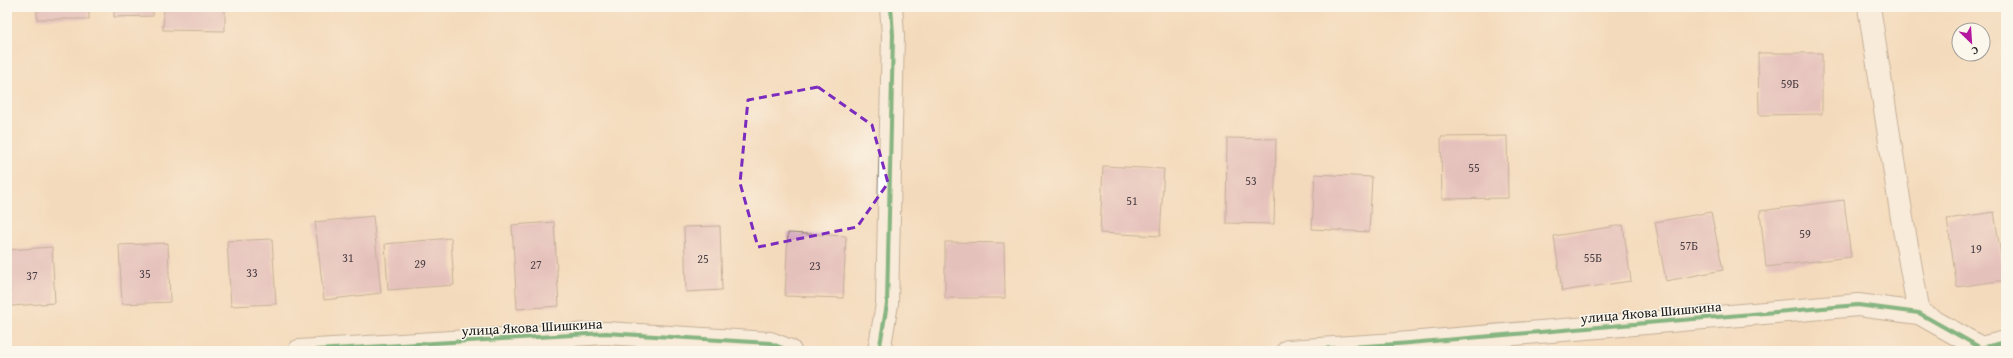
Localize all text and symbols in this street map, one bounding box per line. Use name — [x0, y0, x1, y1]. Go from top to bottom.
north arrow — [1951, 22, 1991, 62]
text: С — [1969, 42, 1981, 60]
house number: 59Б — [1781, 75, 1799, 92]
house number: 55 — [1468, 159, 1480, 176]
house number: 53 — [1245, 172, 1257, 189]
house number: 51 — [1126, 192, 1138, 209]
house number: 59 — [1799, 225, 1811, 242]
house number: 57Б — [1680, 237, 1698, 254]
house number: 19 — [1970, 240, 1982, 257]
house number: 31 — [342, 249, 354, 266]
house number: 55Б — [1584, 249, 1602, 266]
house number: 25 — [697, 250, 709, 267]
house number: 29 — [414, 255, 426, 272]
house number: 27 — [530, 256, 542, 273]
house number: 23 — [809, 257, 821, 274]
house number: 33 — [246, 264, 258, 281]
house number: 35 — [139, 265, 151, 282]
house number: 37 — [26, 267, 38, 284]
street label: улица Якова Шишкина — [1579, 296, 1723, 328]
street label: улица Якова Шишкина — [460, 313, 603, 341]

